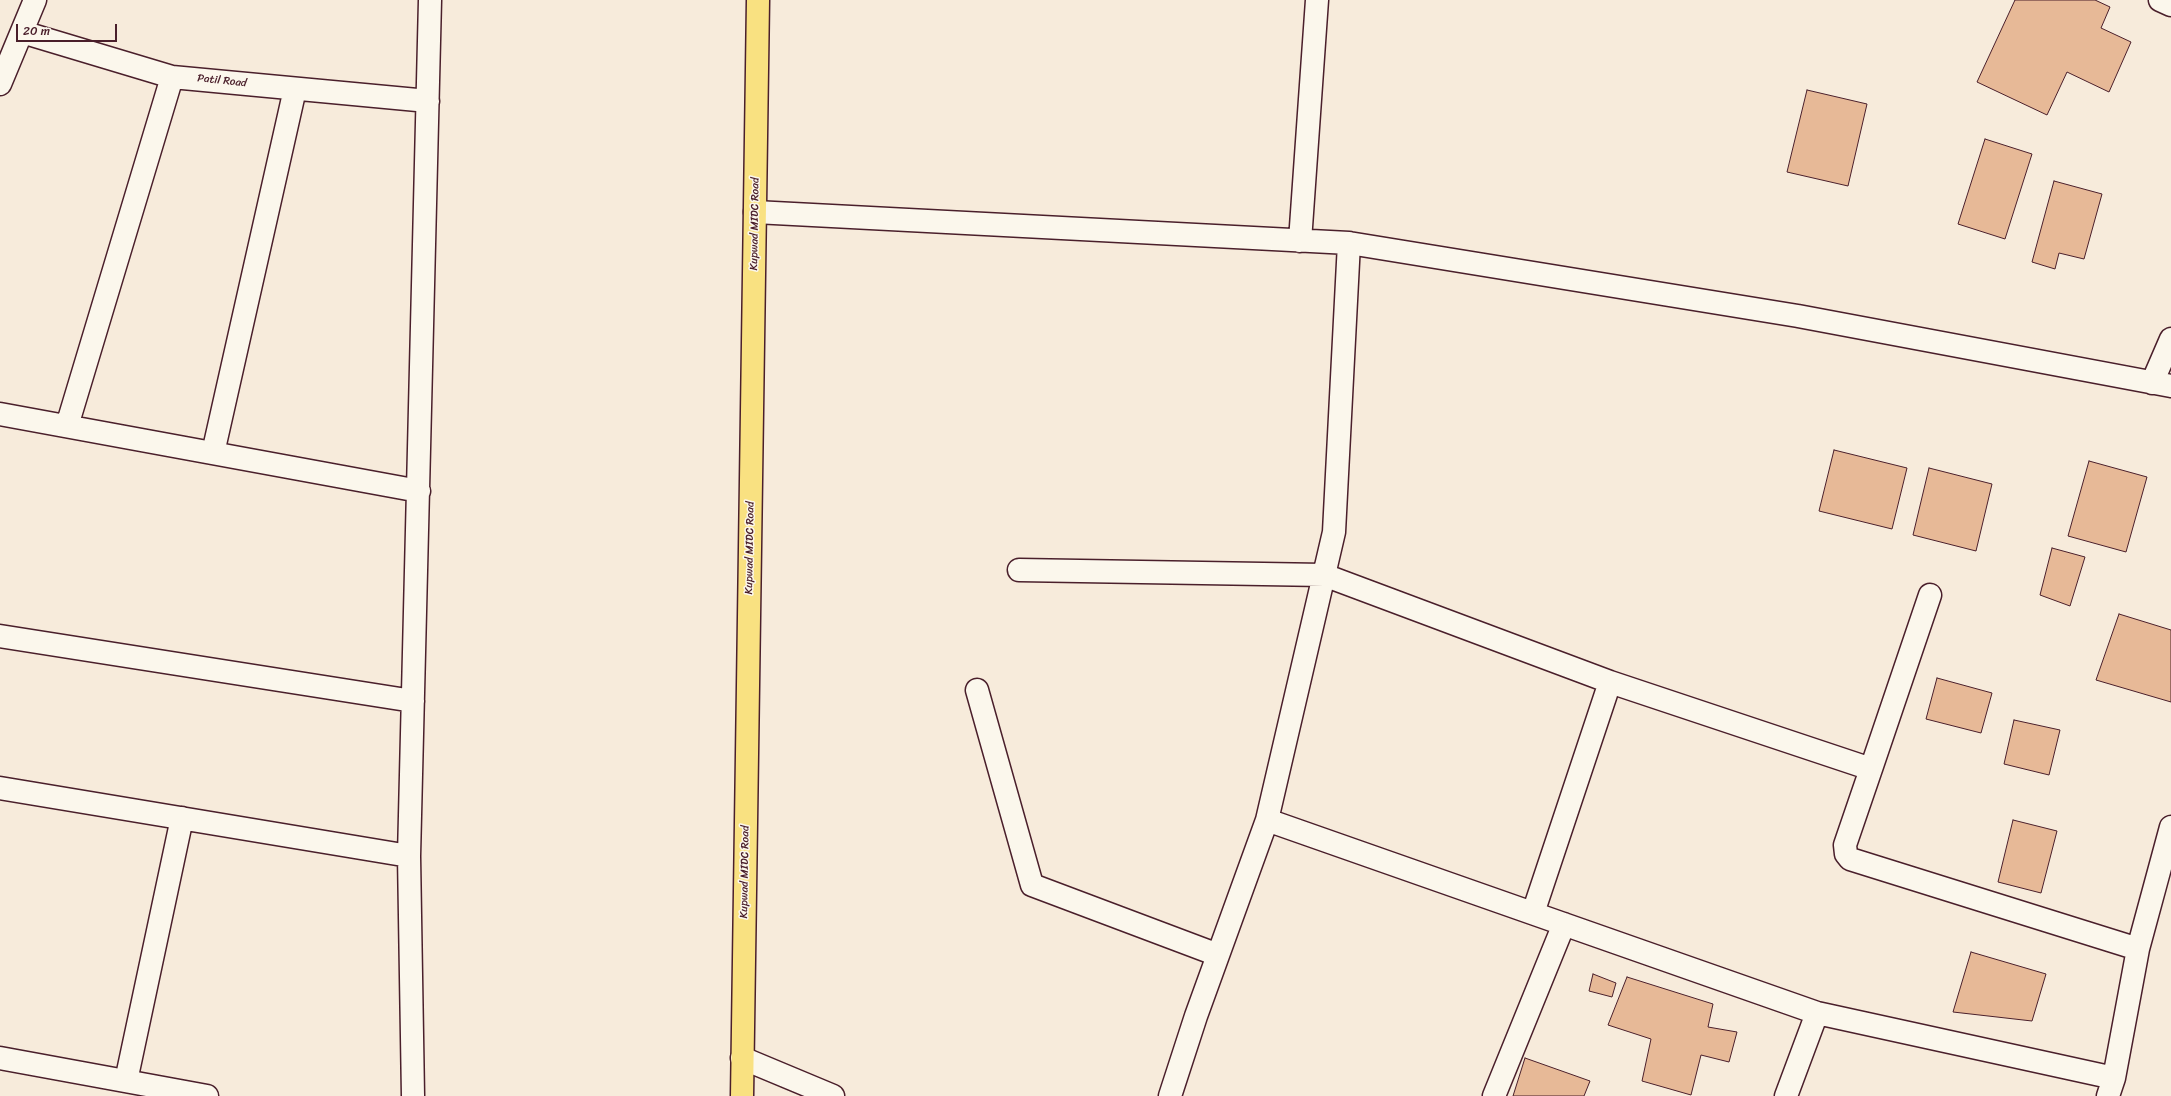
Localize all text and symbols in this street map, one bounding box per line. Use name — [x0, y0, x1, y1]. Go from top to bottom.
scale bar — [18, 16, 119, 42]
text: 20 m — [23, 20, 50, 42]
street label: Patil Road — [197, 72, 247, 90]
street label: Kupwad MIDC Road — [748, 177, 762, 271]
street label: Kupwad MIDC Road — [743, 501, 757, 595]
street label: Kupwad MIDC Road — [738, 825, 752, 919]

